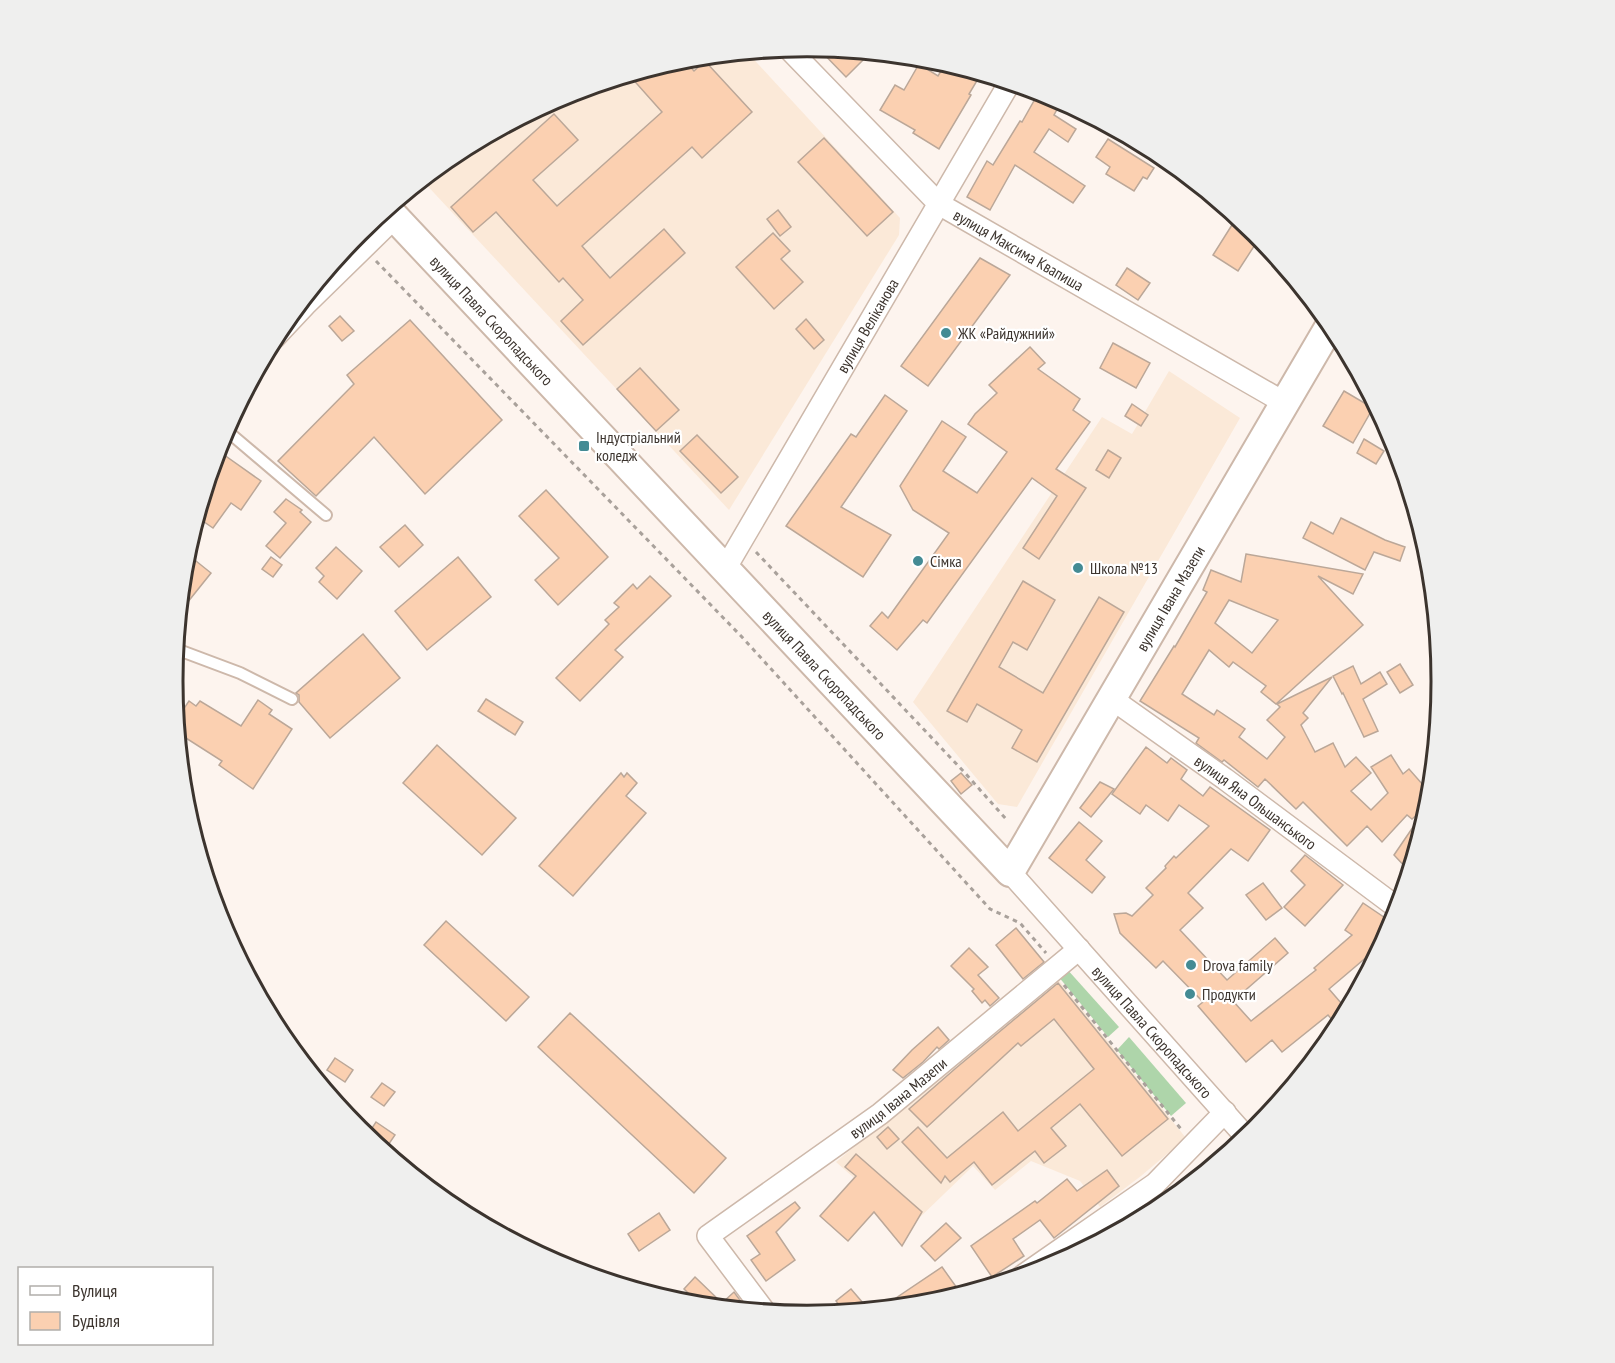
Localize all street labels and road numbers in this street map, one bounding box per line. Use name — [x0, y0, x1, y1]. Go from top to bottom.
street label: вулиця Максима Квапиша — [950, 205, 1087, 295]
street label: вулиця Павла Скоропадського — [426, 251, 558, 390]
street label: вулиця Веліканова — [832, 275, 903, 376]
street label: вулиця Івана Мазепи — [1132, 542, 1209, 655]
street label: вулиця Павла Скоропадського — [759, 606, 890, 744]
street label: вулиця Яна Ольшанського — [1191, 751, 1321, 854]
street label: вулиця Павла Скоропадського — [1088, 961, 1217, 1102]
street label: вулиця Івана Мазепи — [846, 1053, 951, 1143]

